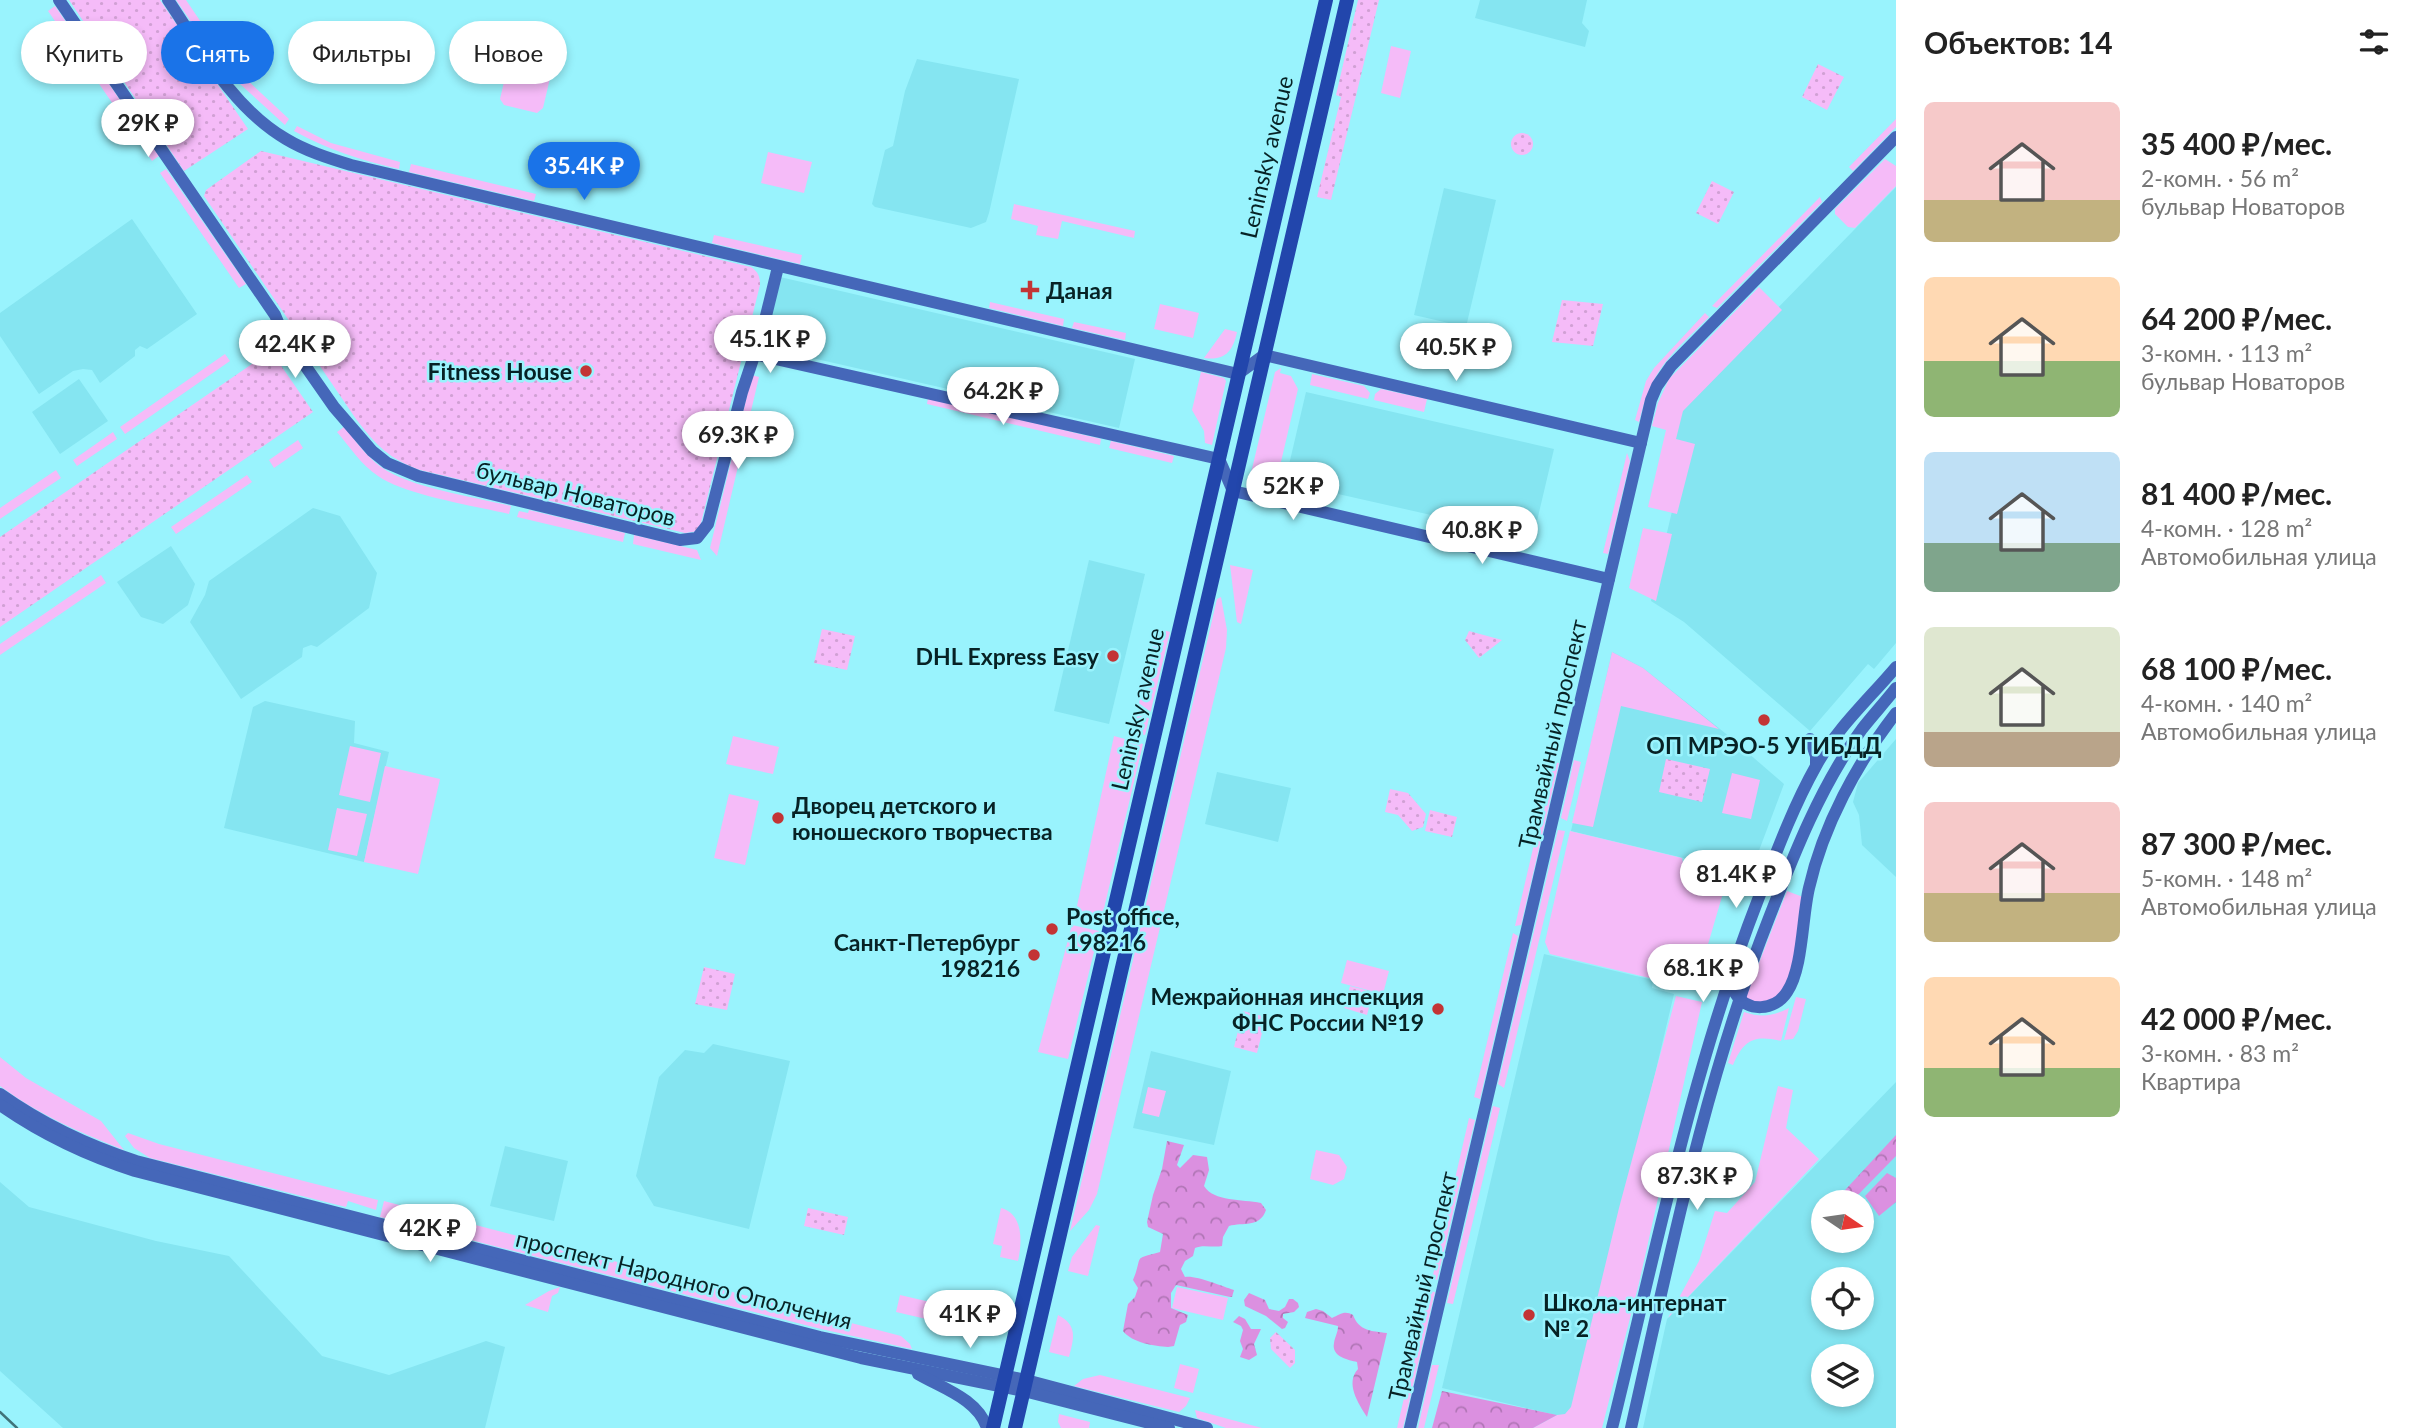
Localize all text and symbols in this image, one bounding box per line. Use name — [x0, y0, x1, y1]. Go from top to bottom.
chip: Купить — [21, 21, 147, 84]
chip: Снять — [161, 21, 274, 84]
chip: Фильтры — [288, 21, 435, 84]
chip: Новое — [449, 21, 567, 84]
icon: filters — [2355, 23, 2393, 61]
text: Объектов: 14 — [1924, 24, 2113, 60]
street label: Leninsky avenue — [1234, 73, 1298, 241]
pin: 29K ₽ — [99, 100, 197, 159]
text: 29K ₽ — [117, 108, 179, 136]
text: 35 400 ₽/мес. — [2141, 125, 2332, 161]
icon: home — [1980, 130, 2064, 214]
pin: 35.4K ₽ — [519, 142, 649, 202]
text: 35.4K ₽ — [544, 151, 624, 179]
text: 2-комн. · 56 m² — [2141, 164, 2299, 192]
text: бульвар Новаторов — [2141, 192, 2345, 220]
place label: Даная — [1046, 276, 1113, 304]
marker: Даная — [1020, 280, 1040, 300]
text: 64 200 ₽/мес. — [2141, 300, 2332, 336]
icon: home — [1980, 305, 2064, 389]
pin: 45.1K ₽ — [705, 316, 835, 375]
pin: 42.4K ₽ — [230, 320, 360, 380]
text: 45.1K ₽ — [730, 324, 810, 352]
pin: 40.5K ₽ — [1391, 324, 1521, 383]
text: 42.4K ₽ — [255, 329, 335, 357]
text: 40.5K ₽ — [1416, 332, 1496, 360]
text: 3-комн. · 113 m² — [2141, 339, 2312, 367]
place label: Fitness House — [428, 357, 572, 385]
marker: Fitness House — [578, 363, 594, 379]
text: бульвар Новаторов — [2141, 367, 2345, 395]
pin: 64.2K ₽ — [938, 368, 1068, 427]
text: 64.2K ₽ — [963, 376, 1043, 404]
pin: 69.3K ₽ — [673, 412, 803, 471]
text: 69.3K ₽ — [698, 420, 778, 448]
street label: бульвар Новаторов — [474, 455, 678, 531]
pin: 52K ₽ — [1244, 462, 1342, 522]
text: 52K ₽ — [1262, 471, 1324, 499]
text: 81 400 ₽/мес. — [2141, 475, 2332, 511]
icon: home — [1980, 480, 2064, 564]
pin: 40.8K ₽ — [1417, 506, 1547, 566]
text: 4-комн. · 128 m² — [2141, 514, 2312, 542]
text: 40.8K ₽ — [1442, 515, 1522, 543]
text: Автомобильная улица — [2141, 542, 2377, 570]
street label: Трамвайный проспект — [1512, 616, 1592, 852]
street label: Leninsky avenue — [1105, 625, 1169, 793]
place label: DHL Express Easy — [915, 642, 1100, 670]
marker: DHL Express Easy — [1105, 648, 1121, 664]
text: 68 100 ₽/мес. — [2141, 650, 2332, 686]
icon: home — [1980, 655, 2064, 739]
text: 4-комн. · 140 m² — [2141, 689, 2312, 717]
marker: ОП МРЭО-5 УГИБДД — [1756, 712, 1772, 728]
text: Автомобильная улица — [2141, 717, 2377, 745]
place label: ОП МРЭО-5 УГИБДД — [1646, 731, 1882, 759]
place label: Дворец детского и юношеского творчества — [792, 791, 1053, 845]
marker: Дворец детского и юношеского творчества — [770, 810, 786, 826]
text: 87 300 ₽/мес. — [2141, 825, 2332, 861]
icon: home — [1980, 830, 2064, 914]
pin: 81.4K ₽ — [1671, 850, 1801, 910]
text: 81.4K ₽ — [1696, 859, 1776, 887]
text: 5-комн. · 148 m² — [2141, 864, 2312, 892]
text: Автомобильная улица — [2141, 892, 2377, 920]
place label: Post office, 198216 — [1066, 902, 1180, 956]
marker: Post office, 198216 — [1044, 921, 1060, 937]
place label: Санкт-Петербург 198216 — [834, 928, 1020, 982]
pin: 68.1K ₽ — [1638, 944, 1768, 1004]
marker: Санкт-Петербург 198216 — [1026, 947, 1042, 963]
text: 68.1K ₽ — [1663, 953, 1743, 981]
place label: Межрайонная инспекция ФНС России №19 — [1150, 982, 1424, 1036]
text: 42 000 ₽/мес. — [2141, 1000, 2332, 1036]
marker: Межрайонная инспекция ФНС России №19 — [1430, 1001, 1446, 1017]
icon: home — [1980, 1005, 2064, 1089]
text: 3-комн. · 83 m² — [2141, 1039, 2299, 1067]
text: Квартира — [2141, 1067, 2241, 1095]
pin: 87.3K ₽ — [1632, 1152, 1762, 1212]
text: 87.3K ₽ — [1657, 1161, 1737, 1189]
street label: Трамвайный проспект — [1382, 1168, 1462, 1404]
north arrow — [1811, 1190, 1874, 1253]
map controls — [1811, 1190, 1874, 1407]
pin: 42K ₽ — [381, 1204, 479, 1264]
text: 42K ₽ — [399, 1213, 461, 1241]
street label: проспект Народного Ополчения — [513, 1224, 855, 1334]
button: locate — [1811, 1267, 1874, 1330]
place label: Школа-интернат № 2 — [1543, 1288, 1727, 1342]
pin: 41K ₽ — [921, 1290, 1019, 1350]
text: 41K ₽ — [939, 1299, 1001, 1327]
marker: Школа-интернат № 2 — [1521, 1307, 1537, 1323]
button: layers — [1811, 1344, 1874, 1407]

